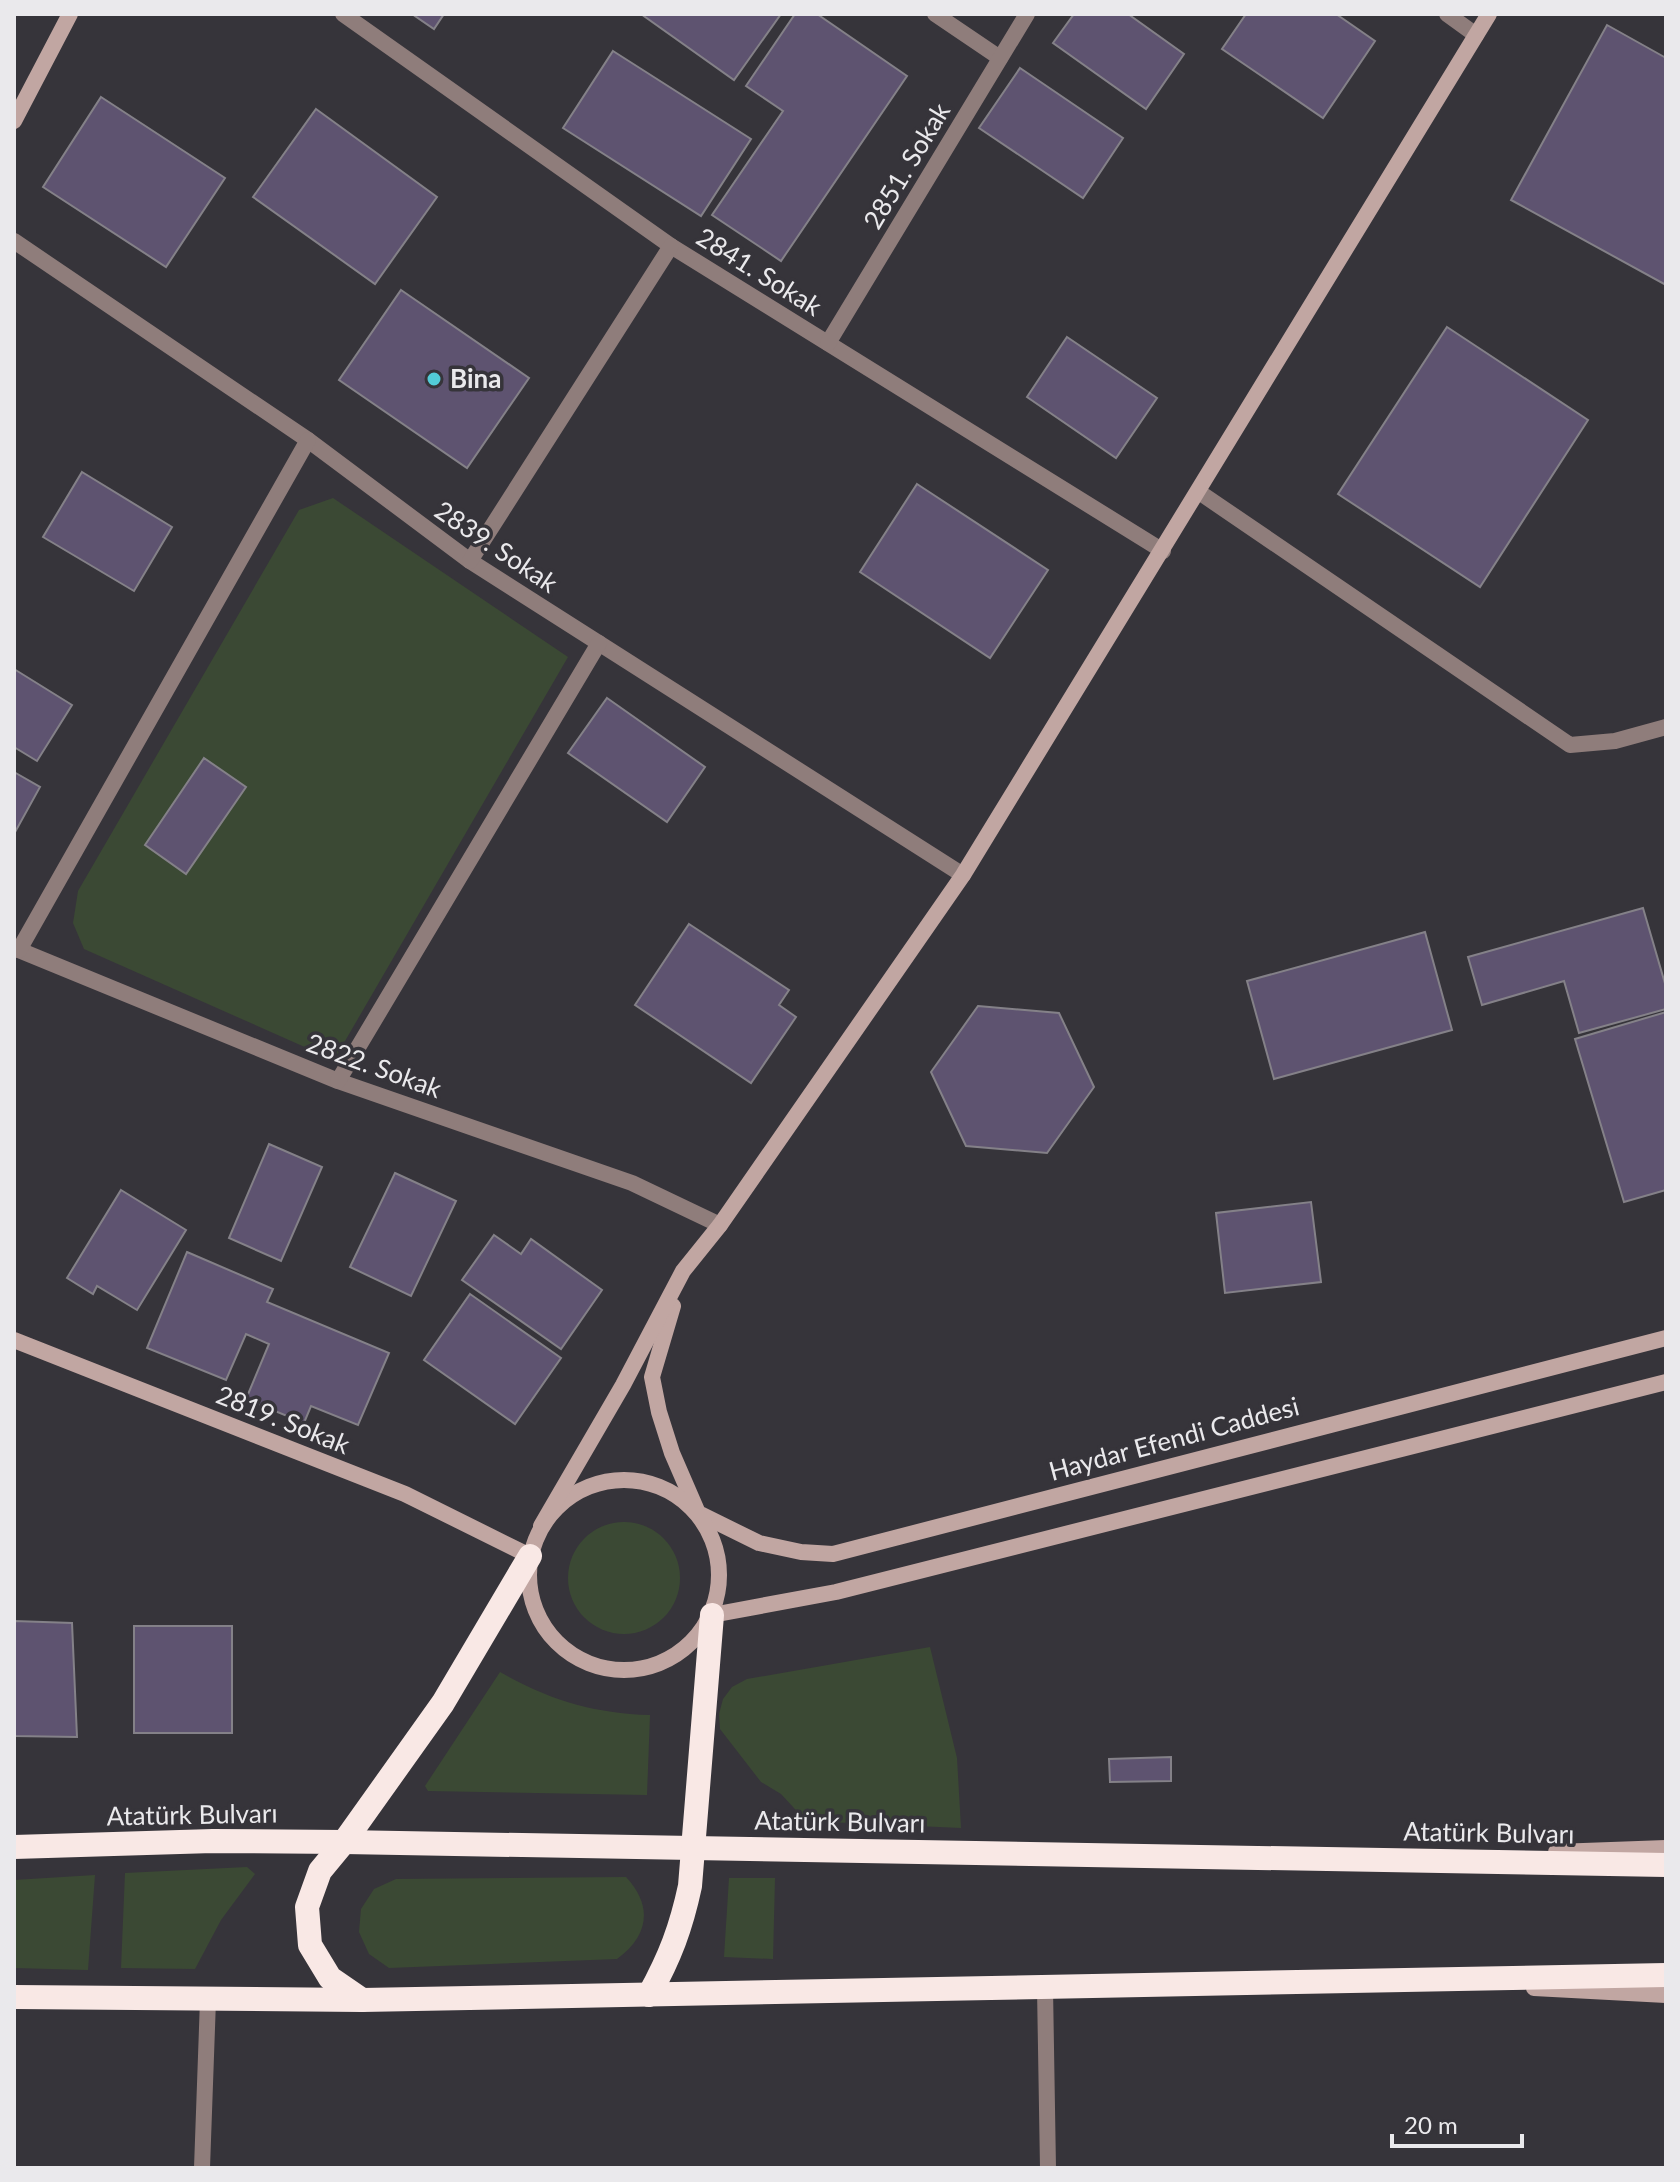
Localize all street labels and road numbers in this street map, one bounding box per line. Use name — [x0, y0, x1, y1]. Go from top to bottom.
street label: 2851. Sokak — [856, 96, 957, 234]
street label: 2841. Sokak — [691, 220, 829, 323]
street label: 2839. Sokak — [429, 493, 565, 599]
street label: 2822. Sokak — [303, 1026, 447, 1105]
street label: 2819. Sokak — [212, 1378, 356, 1461]
street label: Haydar Efendi Caddesi — [1045, 1389, 1302, 1487]
street label: Atatürk Bulvarı — [106, 1797, 278, 1831]
street label: Atatürk Bulvarı — [754, 1804, 926, 1838]
street label: Atatürk Bulvarı — [1403, 1815, 1575, 1849]

